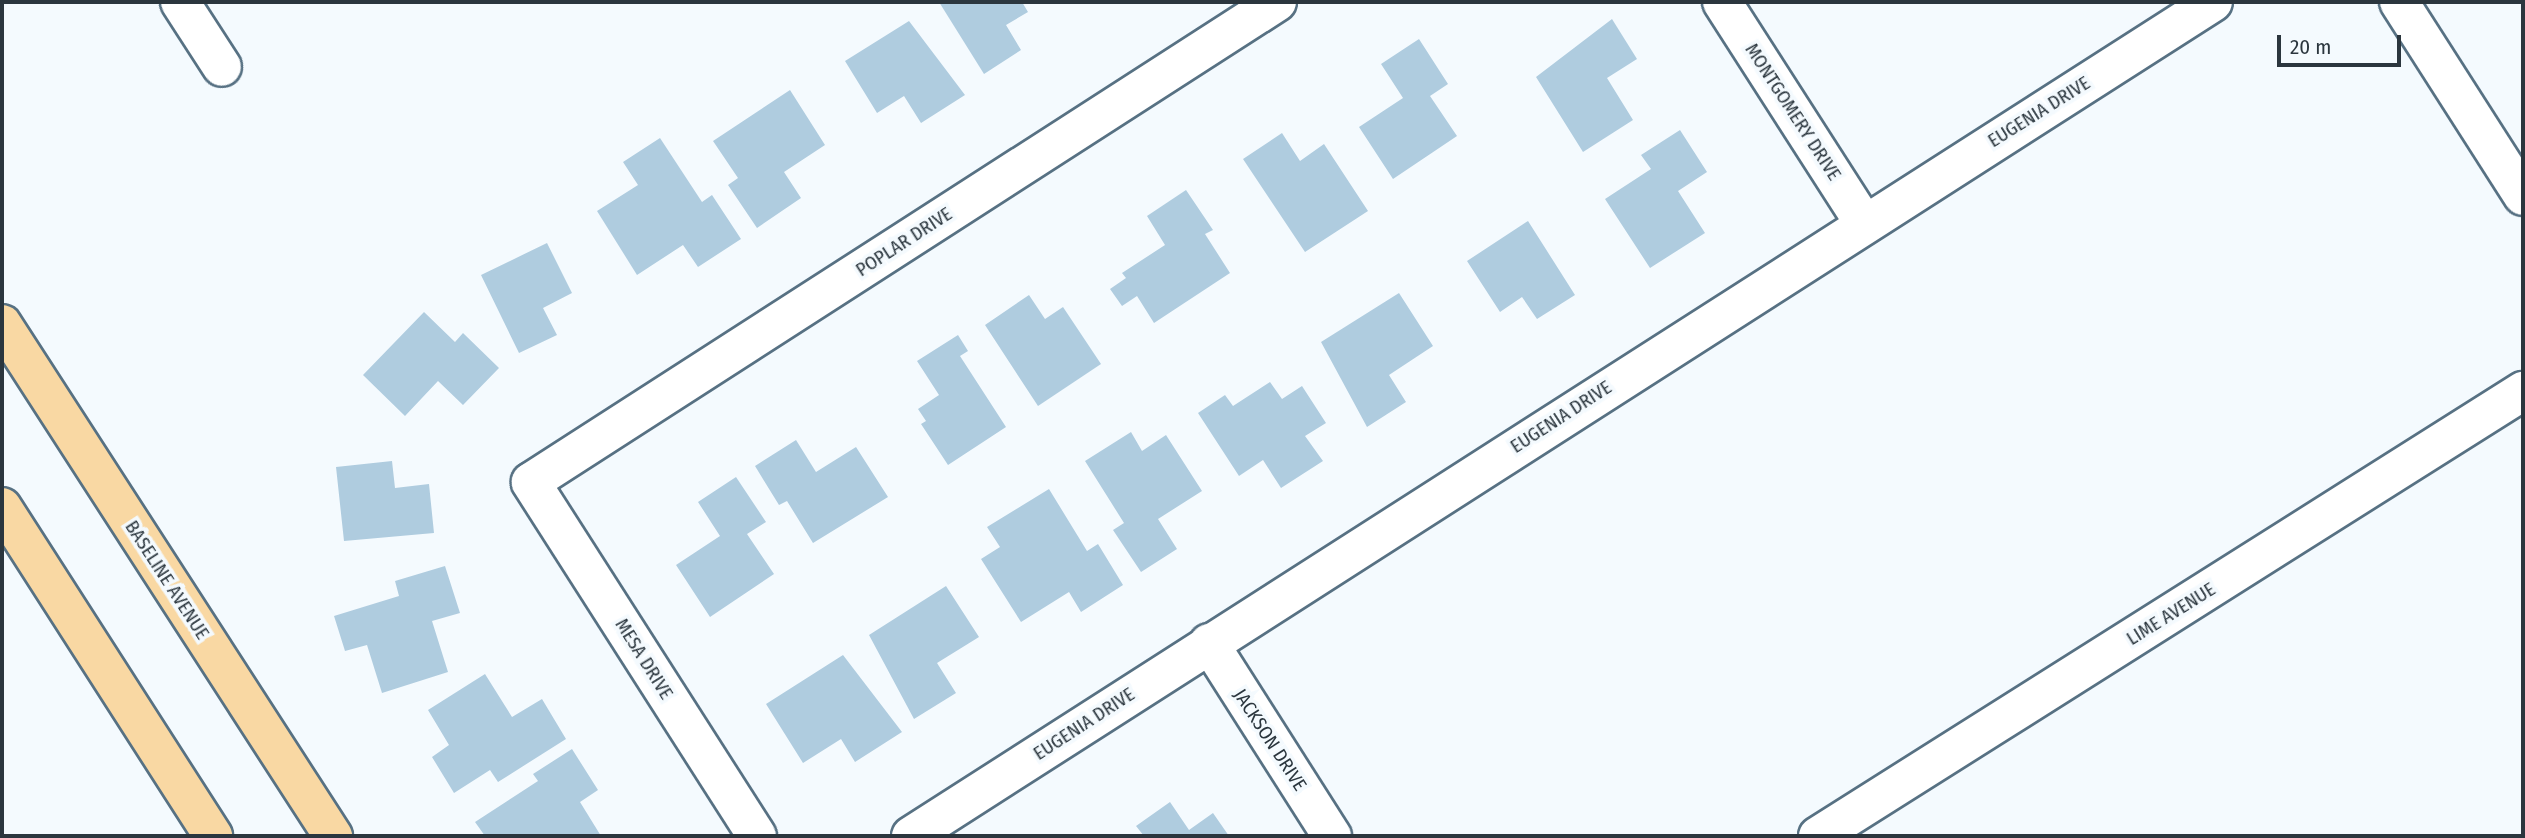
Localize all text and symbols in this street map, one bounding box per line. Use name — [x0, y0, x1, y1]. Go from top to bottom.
scale bar — [2280, 21, 2404, 65]
text: 20 m — [2290, 34, 2331, 60]
street label: MONTGOMERY DRIVE — [1740, 39, 1846, 185]
street label: EUGENIA DRIVE — [1984, 72, 2094, 152]
street label: POPLAR DRIVE — [852, 202, 956, 282]
street label: EUGENIA DRIVE — [1506, 376, 1616, 458]
street label: BASELINE AVENUE — [120, 516, 214, 644]
street label: LIME AVENUE — [2122, 578, 2220, 650]
street label: MESA DRIVE — [610, 614, 678, 704]
street label: EUGENIA DRIVE — [1029, 683, 1139, 765]
street label: JACKSON DRIVE — [1229, 685, 1311, 795]

